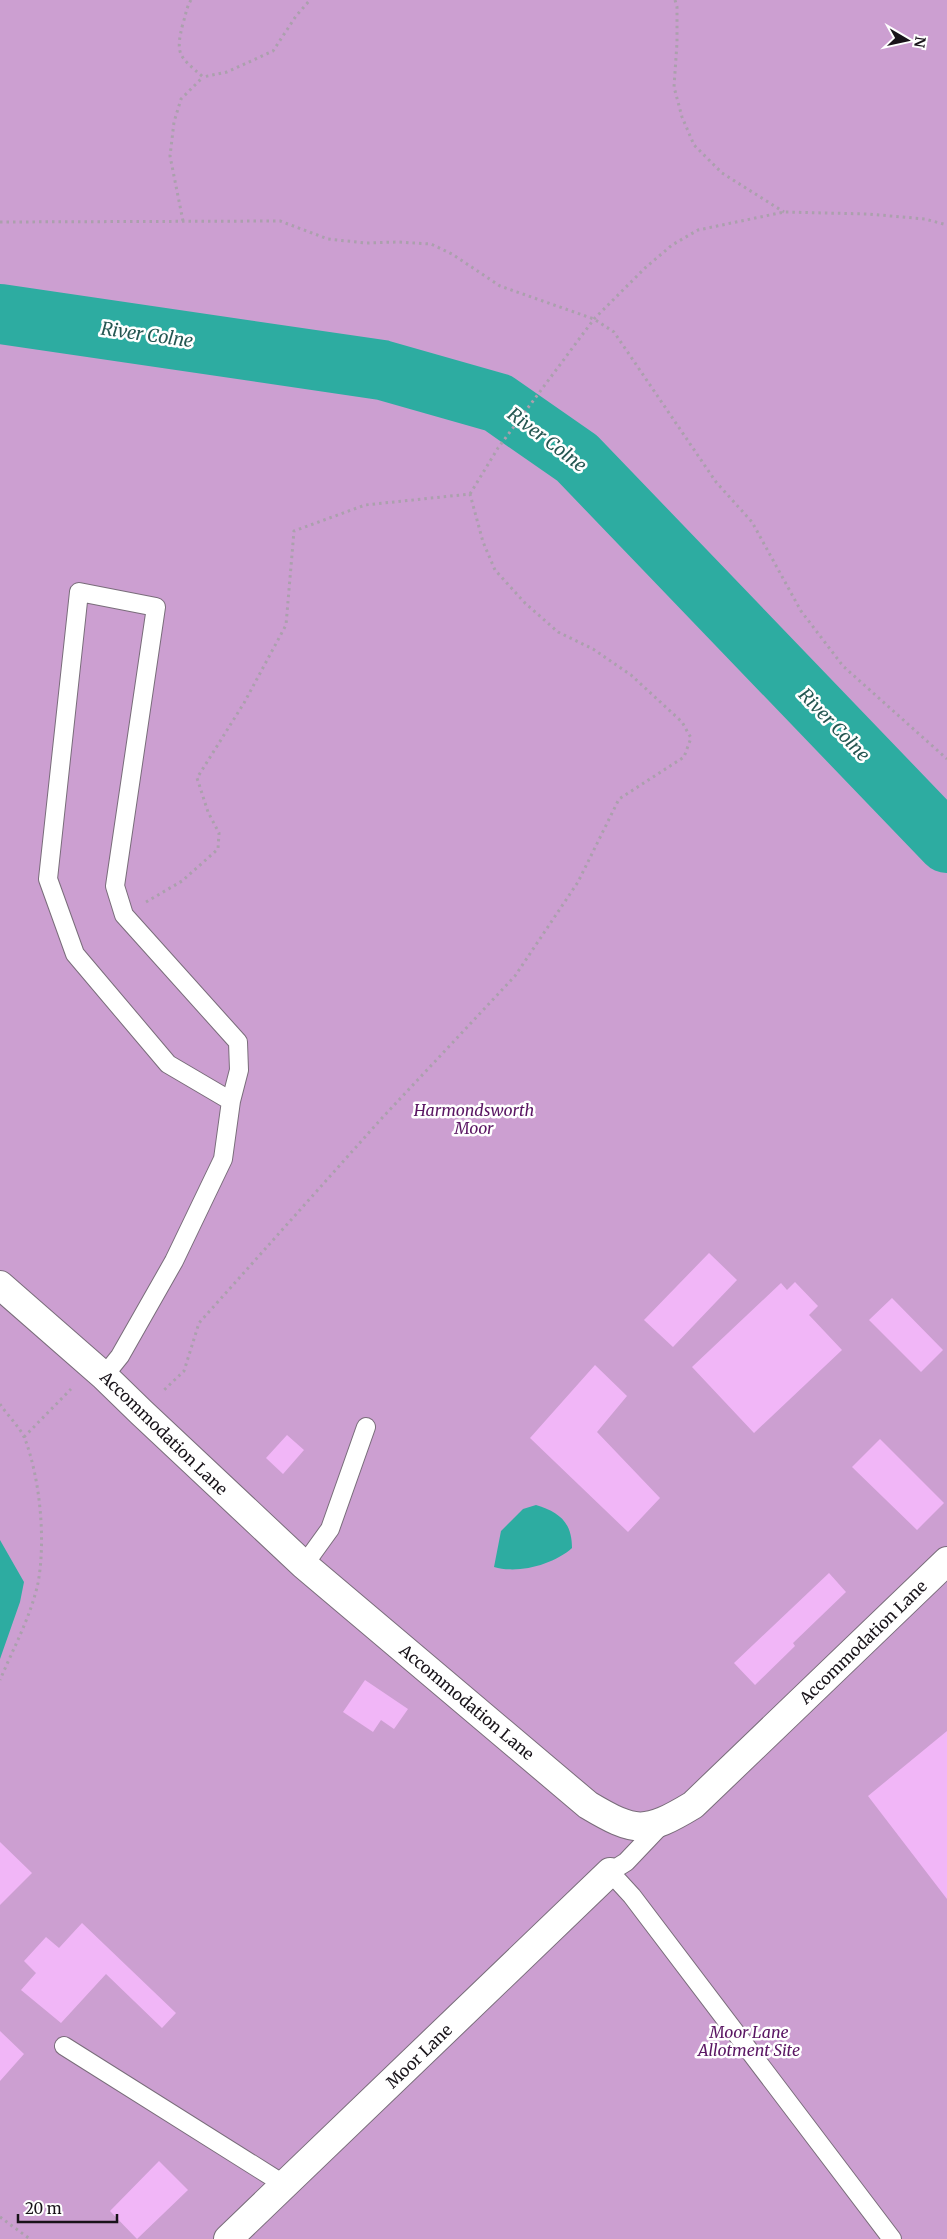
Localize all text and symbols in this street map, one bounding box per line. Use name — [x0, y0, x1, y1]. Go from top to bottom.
north arrow — [882, 15, 932, 65]
text: N — [910, 35, 930, 49]
water label: River Colne — [99, 317, 195, 352]
water label: River Colne — [503, 402, 591, 477]
water label: River Colne — [794, 683, 875, 766]
park label: Harmondsworth Moor — [413, 1100, 534, 1138]
street label: Accommodation Lane — [95, 1366, 232, 1499]
street label: Accommodation Lane — [794, 1576, 931, 1709]
street label: Accommodation Lane — [395, 1639, 538, 1764]
street label: Moor Lane — [382, 2020, 456, 2092]
park label: Moor Lane Allotment Site — [696, 2022, 800, 2060]
scale bar — [18, 2192, 116, 2224]
text: 20 m — [25, 2199, 62, 2218]

